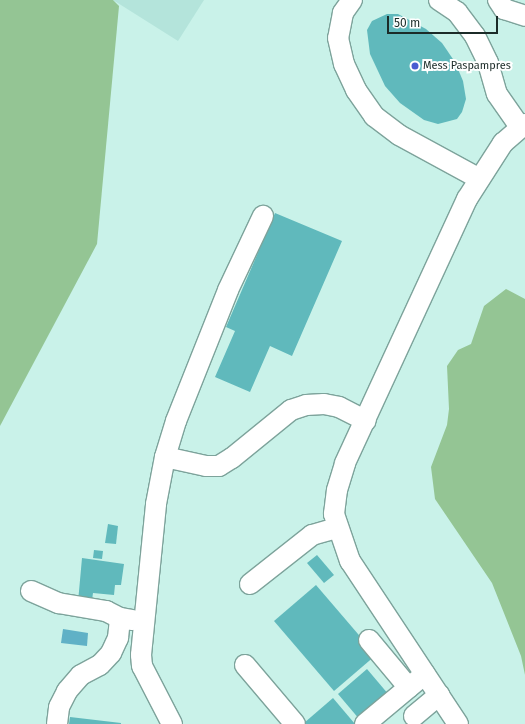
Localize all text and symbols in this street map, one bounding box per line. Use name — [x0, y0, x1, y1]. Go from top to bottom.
scale bar — [389, 8, 500, 34]
text: 50 m — [394, 16, 420, 30]
place label: Mess Paspampres — [423, 59, 511, 73]
marker: Mess Paspampres — [410, 61, 420, 71]

